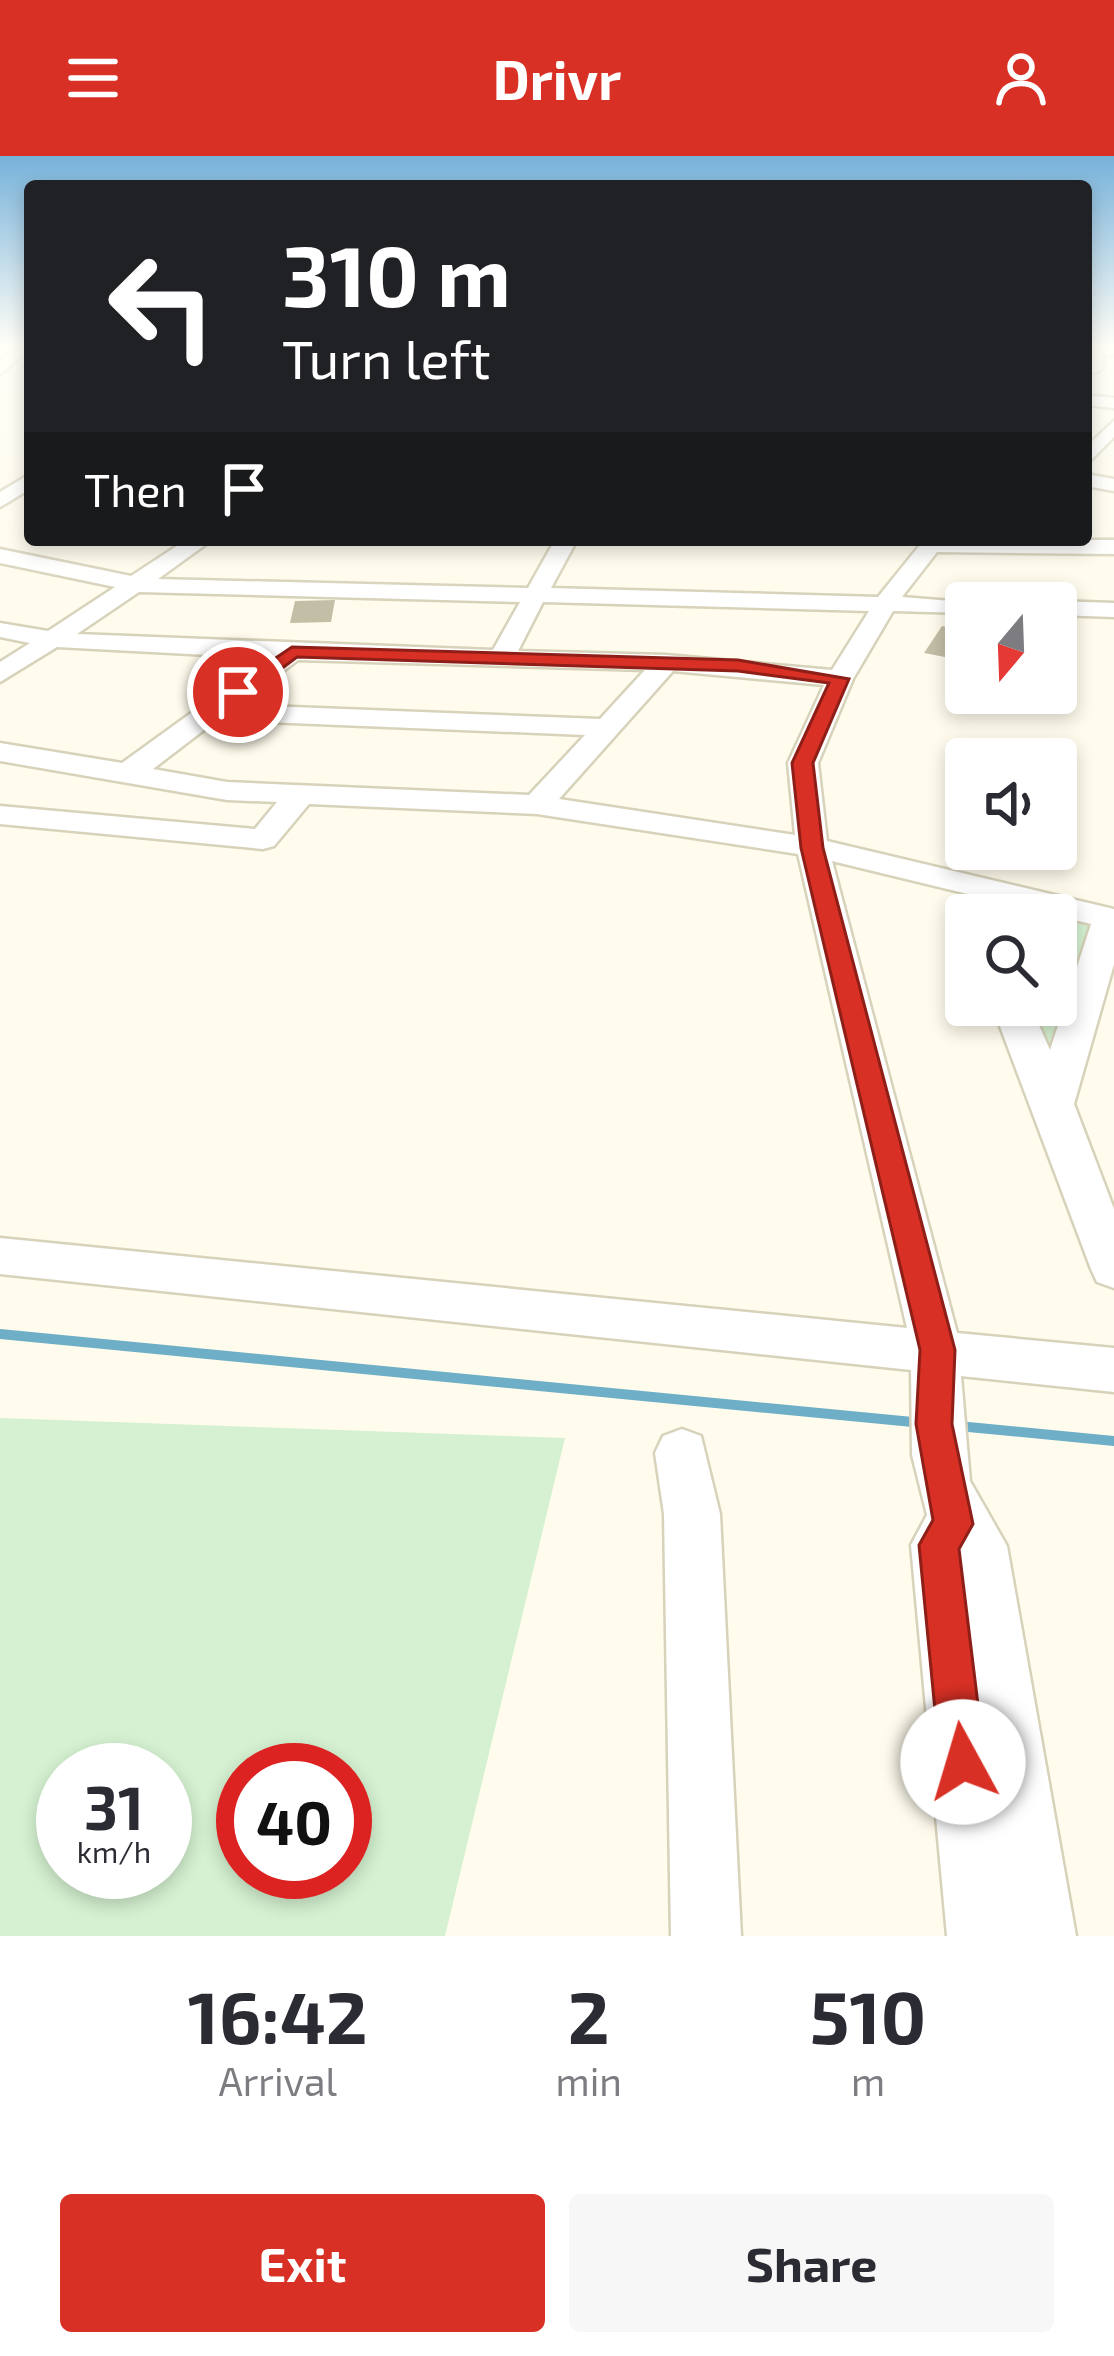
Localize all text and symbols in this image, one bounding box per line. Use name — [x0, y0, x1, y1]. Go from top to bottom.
icon: menu — [60, 45, 126, 111]
icon: person — [988, 45, 1054, 111]
text: Drivr — [493, 46, 621, 111]
text: 310 m — [282, 223, 511, 324]
icon: left — [84, 228, 240, 384]
text: Turn left — [282, 325, 491, 390]
icon: arrive — [211, 456, 277, 522]
text: Then — [84, 462, 187, 516]
north arrow — [945, 582, 1077, 714]
map controls — [945, 582, 1077, 1026]
pin — [187, 641, 289, 743]
icon: arrive — [205, 659, 271, 725]
button: sound — [945, 738, 1077, 870]
button: search — [945, 894, 1077, 1026]
position arrow — [900, 1699, 1026, 1825]
speed limit sign: 40 — [216, 1743, 372, 1899]
text: 31 — [84, 1770, 144, 1842]
text: km/h — [77, 1833, 151, 1869]
text: 16:42 — [188, 1972, 368, 2058]
text: 2 — [568, 1972, 610, 2058]
text: 510 — [810, 1972, 926, 2058]
text: Arrival — [218, 2057, 337, 2104]
text: min — [555, 2057, 622, 2104]
text: m — [851, 2057, 885, 2104]
button: Exit — [60, 2194, 545, 2332]
button: Share — [569, 2194, 1054, 2332]

